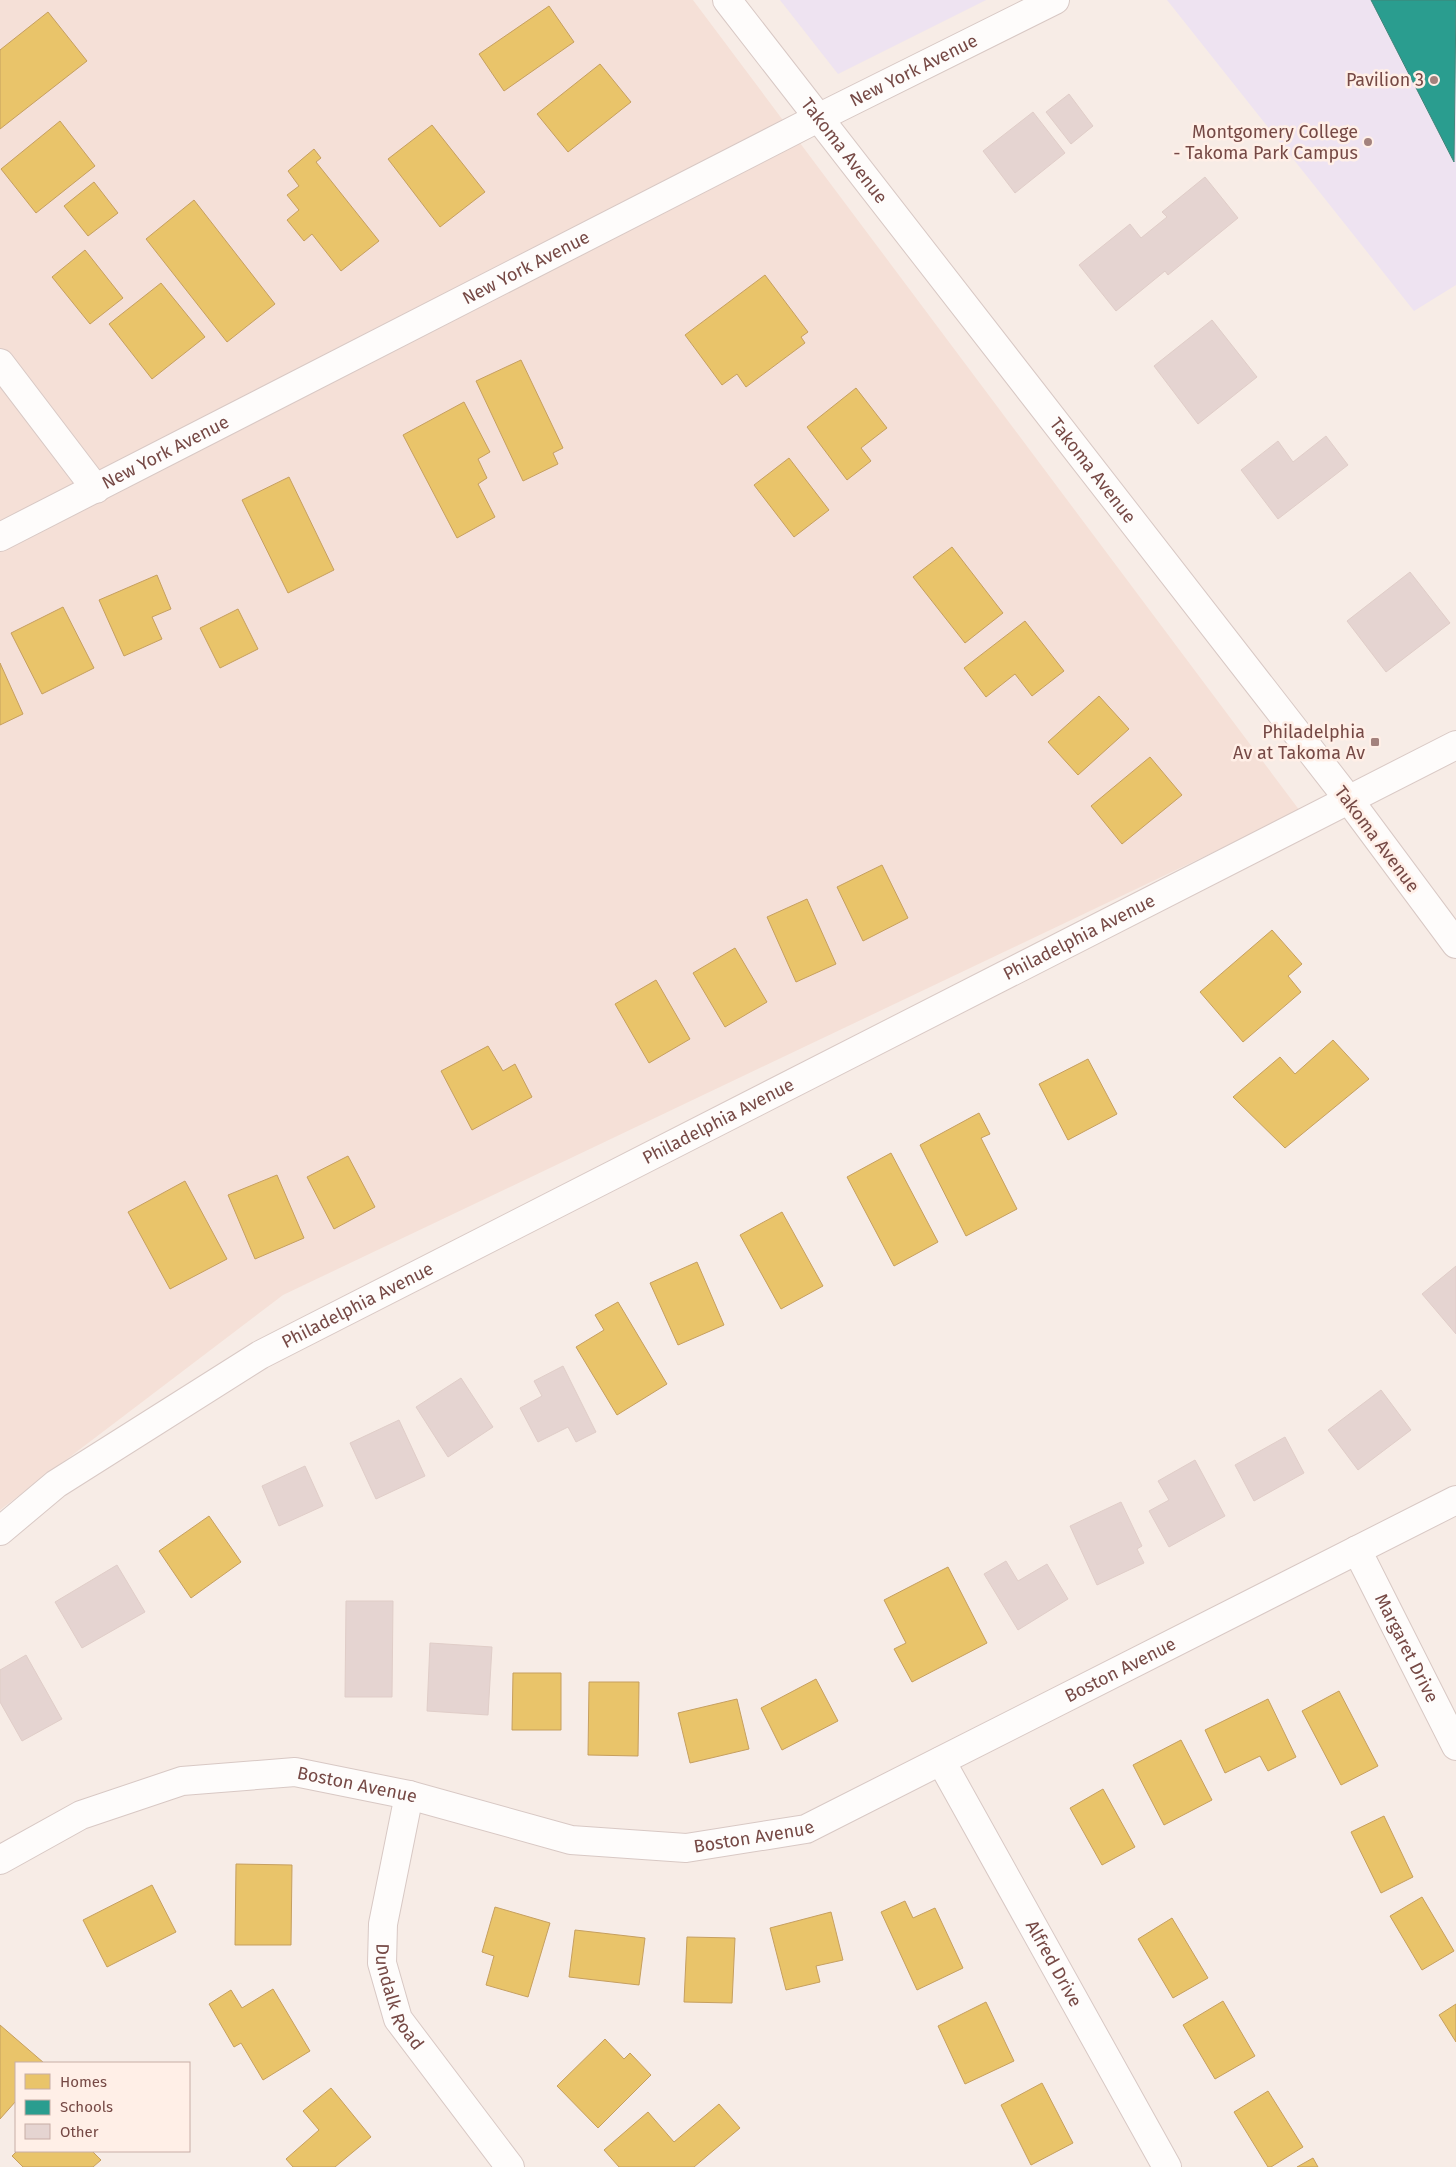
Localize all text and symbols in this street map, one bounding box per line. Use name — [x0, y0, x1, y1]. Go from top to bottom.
street label: New York Avenue — [846, 29, 981, 111]
place label: Pavilion 3 — [1346, 69, 1424, 91]
marker: Pavilion 3 — [1428, 74, 1440, 86]
street label: Takoma Avenue — [796, 94, 892, 208]
place label: Montgomery College - Takoma Park Campus — [1173, 121, 1358, 164]
marker: Montgomery College - Takoma Park Campus — [1362, 136, 1374, 148]
street label: New York Avenue — [459, 226, 593, 309]
street label: New York Avenue — [98, 411, 233, 494]
street label: Takoma Avenue — [1045, 413, 1141, 528]
place label: Philadelphia Av at Takoma Av — [1233, 721, 1365, 764]
marker: Philadelphia Av at Takoma Av — [1369, 736, 1381, 748]
street label: Takoma Avenue — [1330, 781, 1424, 897]
street label: Philadelphia Avenue — [1000, 889, 1159, 985]
street label: Philadelphia Avenue — [639, 1073, 798, 1169]
street label: Philadelphia Avenue — [278, 1257, 437, 1353]
street label: Margaret Drive — [1370, 1590, 1443, 1706]
street label: Boston Avenue — [1061, 1633, 1180, 1707]
street label: Boston Avenue — [295, 1762, 420, 1808]
street label: Boston Avenue — [692, 1816, 818, 1858]
street label: Alfred Drive — [1021, 1917, 1087, 2011]
street label: Dundalk Road — [371, 1943, 429, 2054]
legend — [15, 2062, 190, 2152]
text: Homes — [60, 2073, 107, 2091]
text: Schools — [60, 2098, 113, 2116]
text: Other — [60, 2123, 99, 2141]

